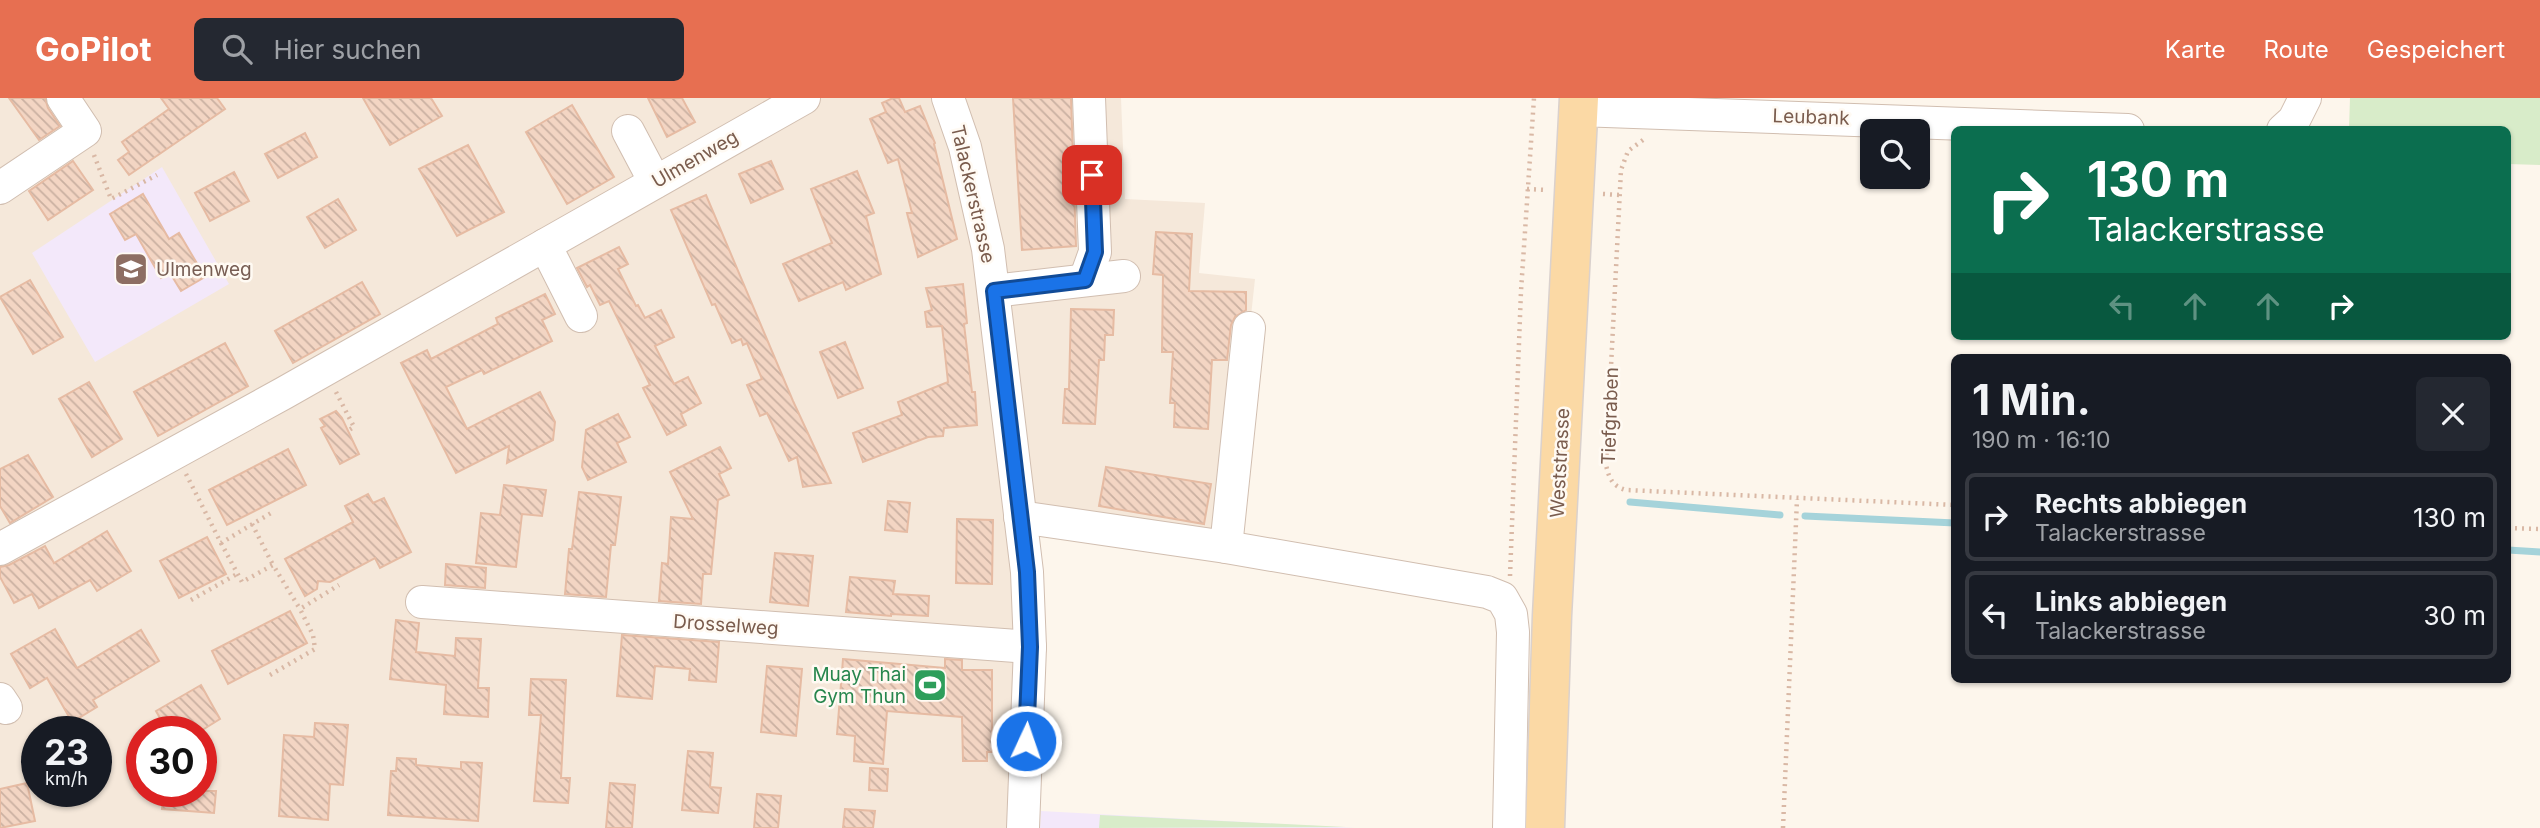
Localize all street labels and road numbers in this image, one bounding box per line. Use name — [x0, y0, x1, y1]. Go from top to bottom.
street label: Leubank — [1772, 104, 1851, 130]
street label: Talackerstrasse — [946, 123, 1000, 265]
street label: Ulmenweg — [648, 125, 742, 193]
street label: Tiefgraben — [1597, 367, 1623, 465]
street label: Weststrasse — [1546, 407, 1574, 519]
street label: Drosselweg — [673, 610, 779, 640]

